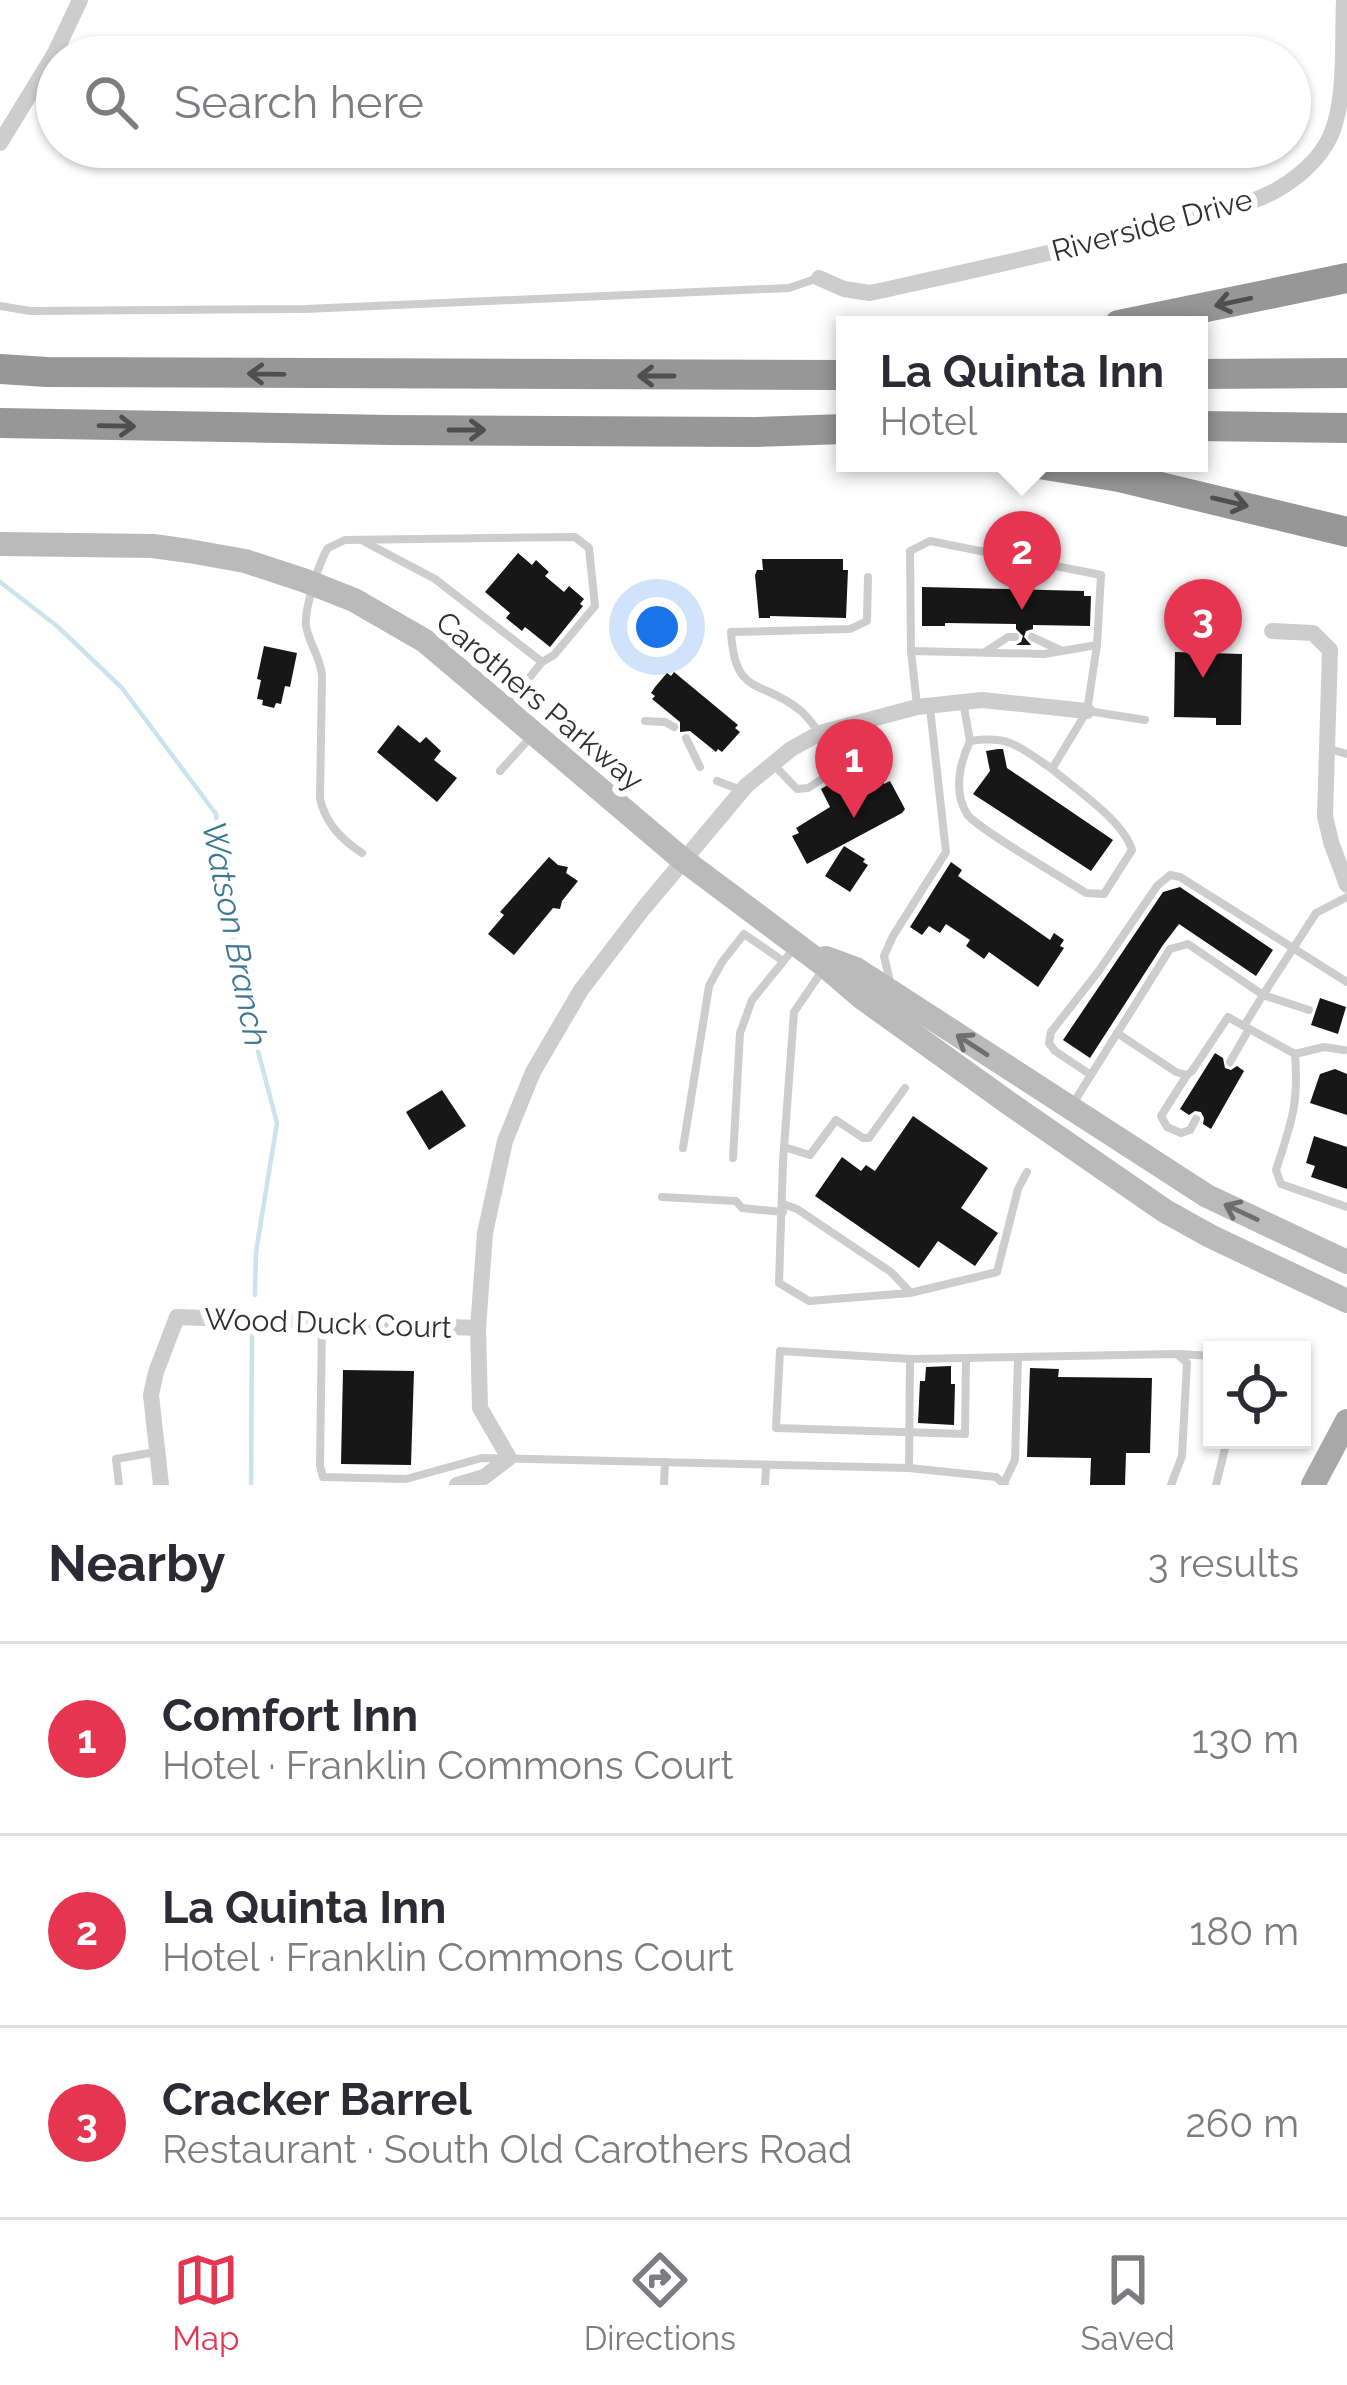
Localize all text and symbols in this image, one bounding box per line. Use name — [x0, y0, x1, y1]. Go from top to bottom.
search box — [36, 36, 1311, 168]
icon: search — [78, 69, 144, 135]
text: Search here — [174, 76, 424, 129]
street label: Riverside Drive — [1048, 181, 1256, 269]
one-way arrow — [1214, 292, 1253, 314]
popup — [836, 316, 1208, 472]
text: La Quinta Inn — [880, 345, 1164, 398]
one-way arrow — [247, 363, 286, 386]
one-way arrow — [637, 365, 676, 387]
text: Hotel — [880, 398, 977, 444]
one-way arrow — [97, 414, 136, 437]
one-way arrow — [447, 419, 486, 441]
one-way arrow — [1211, 492, 1249, 514]
pin: 2 — [983, 511, 1061, 610]
pin: 3 — [1164, 579, 1242, 678]
your location — [627, 597, 687, 657]
street label: Carothers Parkway — [429, 604, 651, 798]
pin: 1 — [815, 719, 893, 818]
water label: Watson Branch — [194, 818, 276, 1050]
one-way arrow — [956, 1032, 990, 1057]
one-way arrow — [1224, 1200, 1260, 1222]
street label: Wood Duck Court — [204, 1301, 452, 1345]
map controls — [1203, 1341, 1311, 1449]
button: locate — [1203, 1341, 1311, 1449]
text: Nearby — [48, 1533, 225, 1593]
text: 3 results — [1148, 1540, 1299, 1586]
text: Comfort Inn — [162, 1689, 418, 1742]
text: 1 — [77, 1716, 97, 1762]
text: 130 m — [1192, 1716, 1299, 1762]
text: Hotel · Franklin Commons Court — [162, 1742, 733, 1788]
text: La Quinta Inn — [162, 1881, 446, 1934]
text: 2 — [76, 1908, 98, 1954]
text: 180 m — [1190, 1908, 1299, 1954]
text: Hotel · Franklin Commons Court — [162, 1934, 733, 1980]
text: Cracker Barrel — [162, 2073, 472, 2126]
text: 3 — [76, 2100, 98, 2146]
text: 260 m — [1186, 2100, 1299, 2146]
text: Restaurant · South Old Carothers Road — [162, 2126, 852, 2172]
tab: Map — [172, 2247, 239, 2358]
tab: Directions — [584, 2247, 736, 2358]
tab: Saved — [1080, 2247, 1175, 2358]

